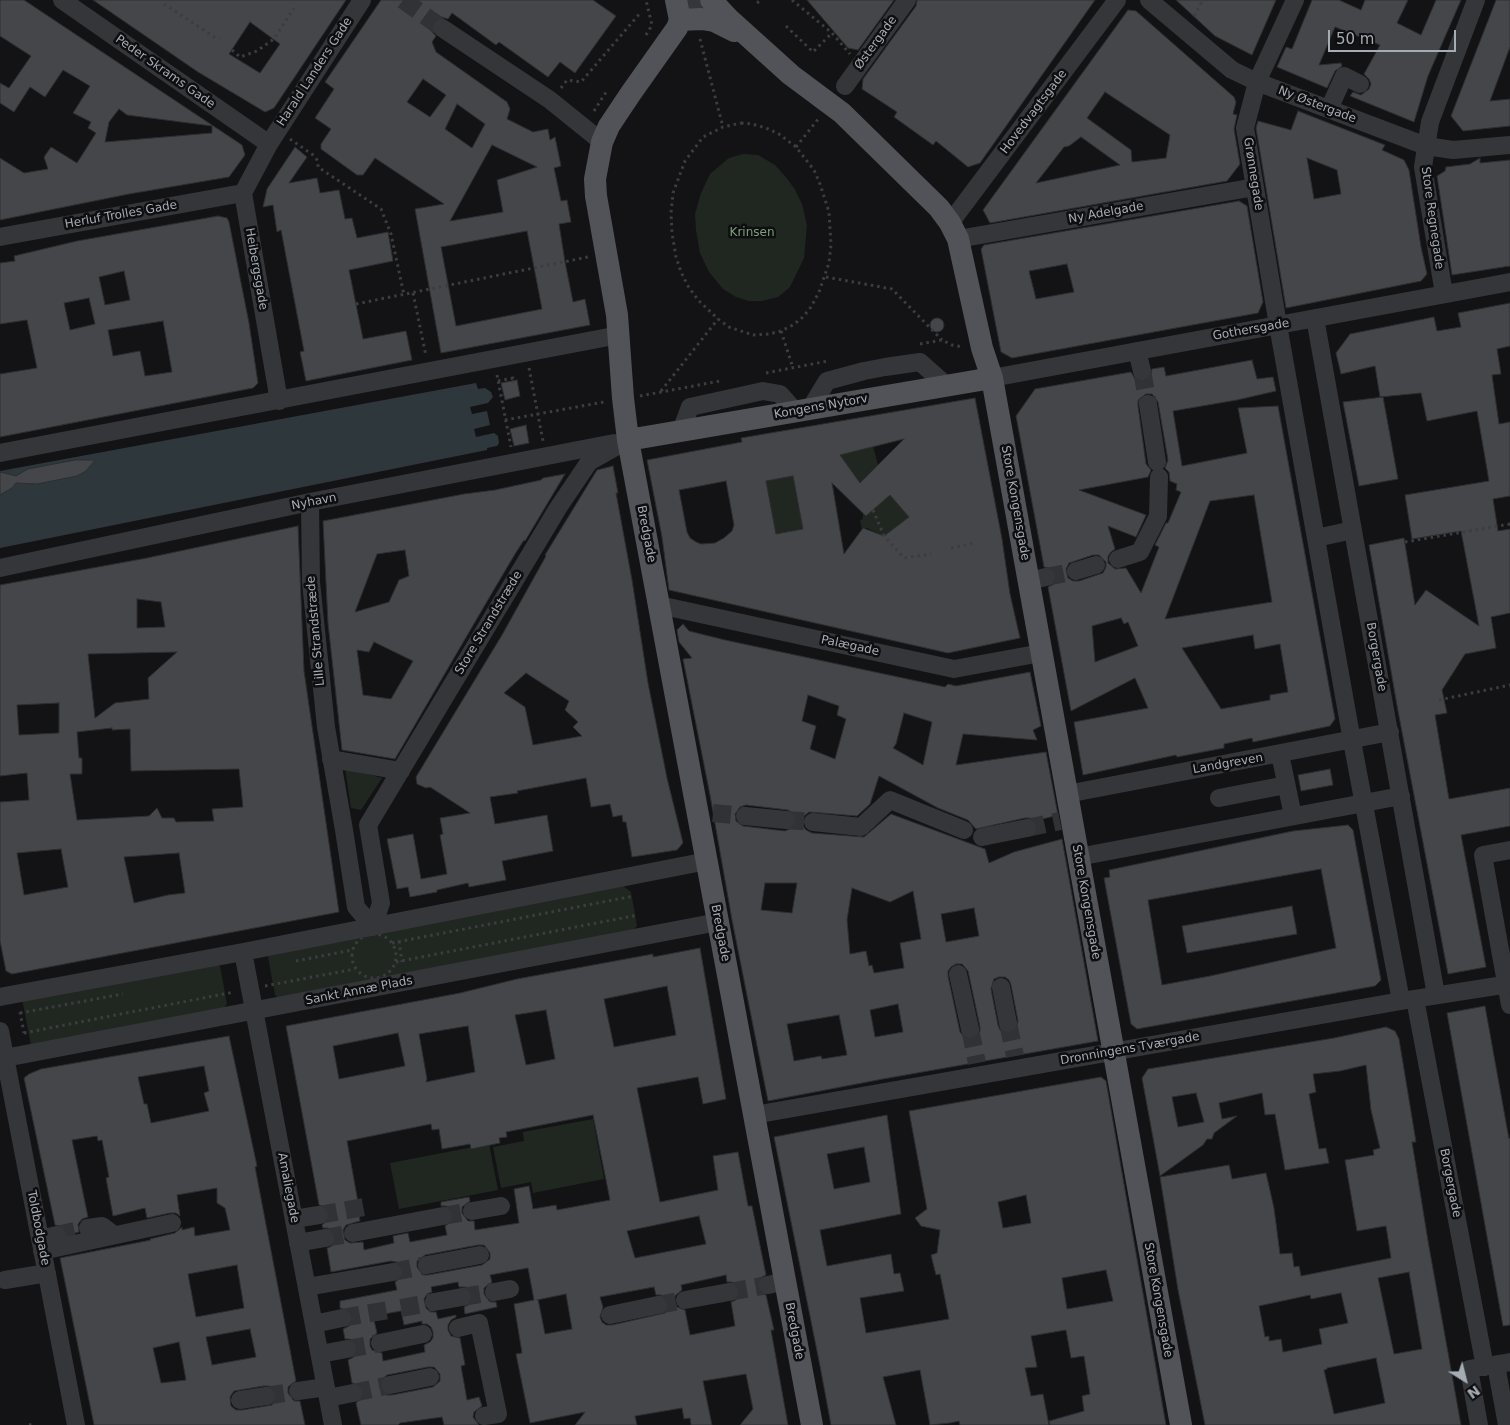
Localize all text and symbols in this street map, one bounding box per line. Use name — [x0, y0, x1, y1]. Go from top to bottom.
street label: Østergade — [852, 13, 900, 73]
street label: Harald Landers Gade — [274, 15, 356, 129]
scale bar — [1330, 20, 1458, 52]
text: 50 m — [1336, 30, 1374, 48]
street label: Peder Skrams Gade — [112, 32, 218, 112]
street label: Hovedvagtsgade — [998, 67, 1070, 157]
street label: Ny Østergade — [1276, 84, 1358, 126]
street label: Grønnegade — [1240, 136, 1266, 212]
street label: Store Regnegade — [1418, 166, 1446, 270]
street label: Herluf Trolles Gade — [64, 198, 178, 232]
street label: Ny Adelgade — [1067, 199, 1145, 227]
park label: Krinsen — [730, 226, 774, 240]
street label: Heibergsgade — [242, 227, 270, 311]
street label: Gothersgade — [1212, 316, 1290, 344]
street label: Kongens Nytorv — [773, 392, 869, 422]
street label: Store Kongensgade — [998, 444, 1032, 562]
street label: Nyhavn — [290, 491, 338, 513]
street label: Bredgade — [633, 504, 659, 564]
street label: Store Strandstræde — [452, 569, 526, 677]
street label: Lille Strandstræde — [304, 575, 328, 687]
street label: Borgergade — [1363, 621, 1389, 693]
street label: Palægade — [820, 633, 880, 659]
street label: Landgreven — [1192, 751, 1264, 777]
street label: Store Kongensgade — [1069, 843, 1103, 961]
street label: Bredgade — [707, 903, 733, 963]
street label: Sankt Annæ Plads — [304, 974, 414, 1008]
street label: Dronningens Tværgade — [1059, 1030, 1201, 1068]
street label: Borgergade — [1436, 1147, 1464, 1219]
street label: Amaliegade — [274, 1152, 302, 1224]
street label: Toldbodgade — [24, 1189, 52, 1267]
street label: Store Kongensgade — [1141, 1241, 1175, 1359]
street label: Bredgade — [781, 1301, 807, 1361]
north arrow — [1440, 1355, 1490, 1405]
text: N — [1464, 1382, 1483, 1402]

